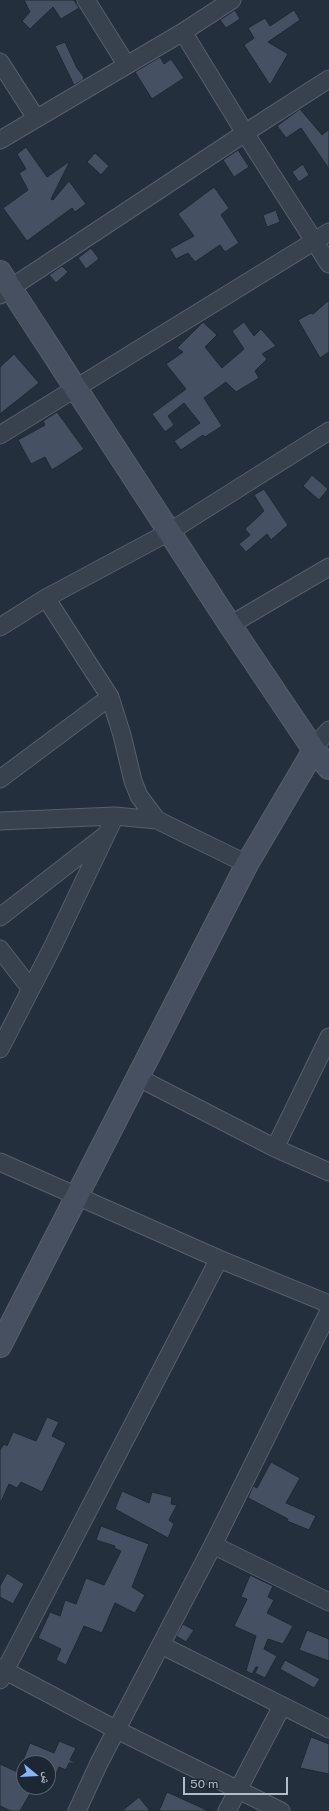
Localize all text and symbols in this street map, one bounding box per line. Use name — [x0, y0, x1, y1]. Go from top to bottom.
north arrow — [16, 1755, 56, 1795]
scale bar — [185, 1769, 290, 1795]
text: ش — [39, 1771, 54, 1786]
text: 50 m — [190, 1777, 218, 1791]

